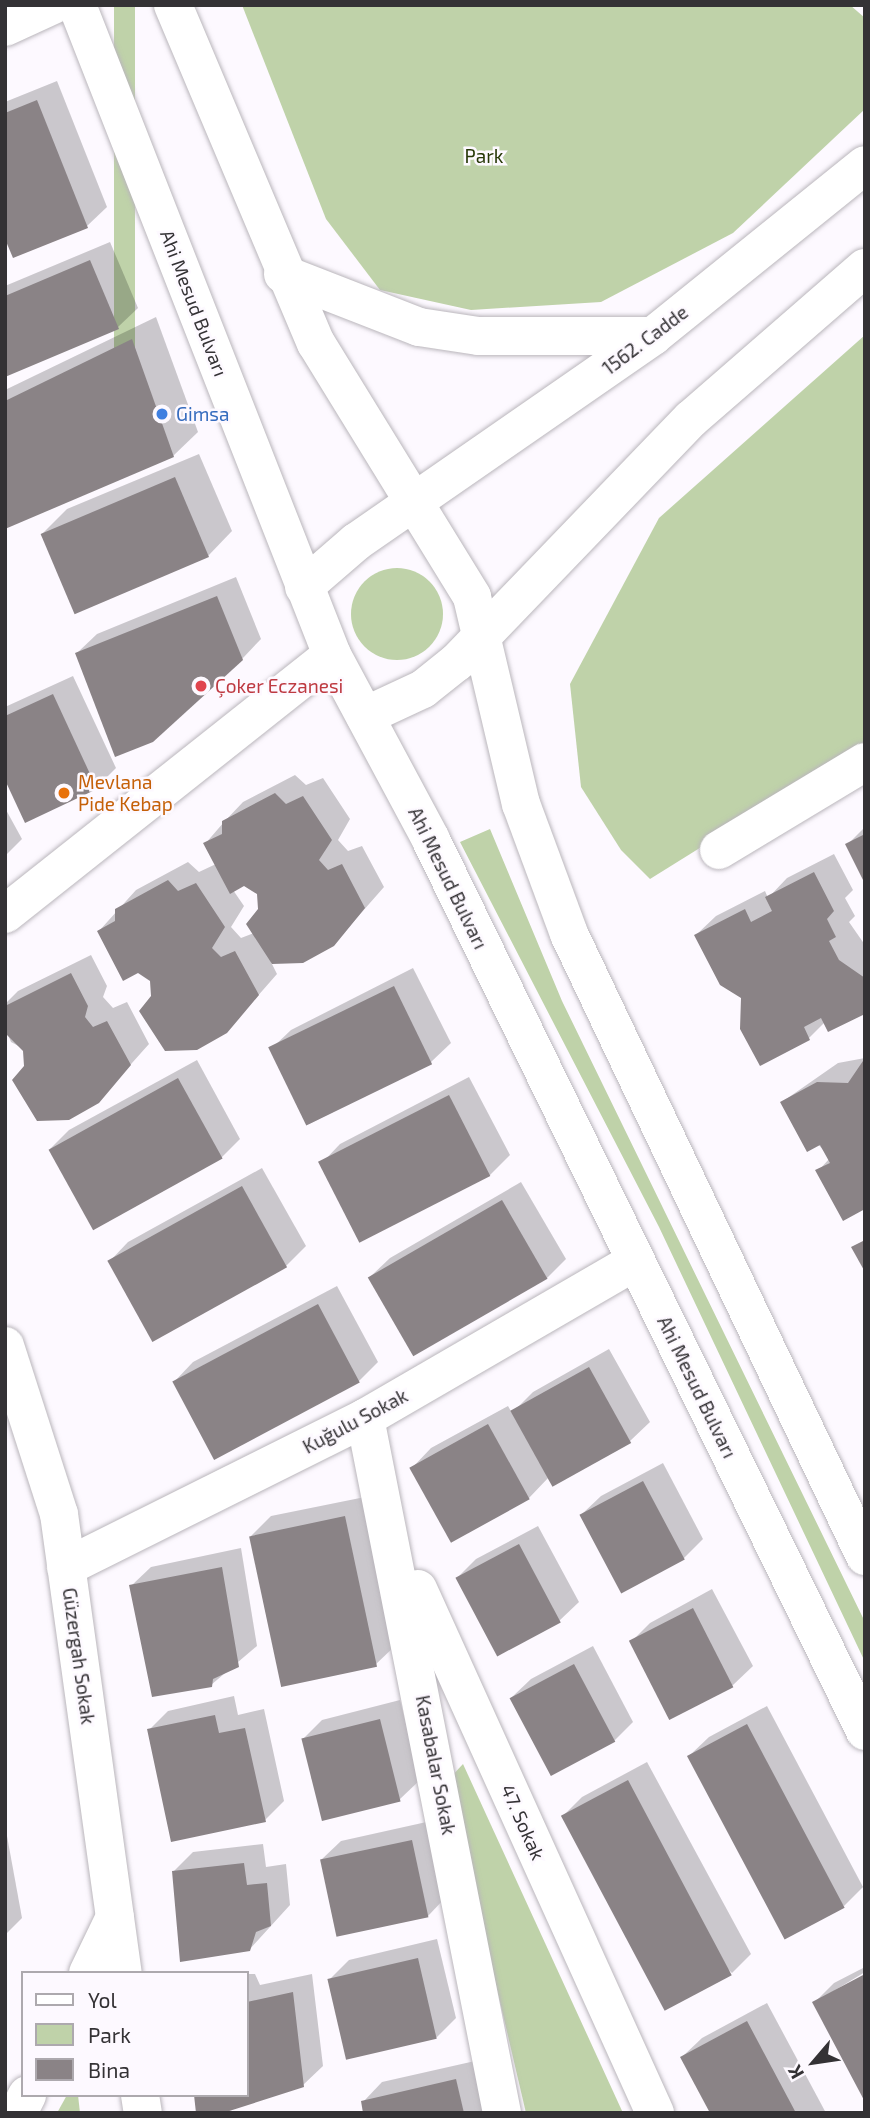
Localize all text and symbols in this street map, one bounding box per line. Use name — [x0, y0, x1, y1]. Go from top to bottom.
park label: Park — [465, 145, 503, 167]
street label: Ahi Mesud Bulvarı — [156, 227, 232, 379]
street label: 1562. Cadde — [598, 300, 692, 380]
place label: Gimsa — [176, 403, 229, 425]
marker: Gimsa — [154, 406, 170, 422]
place label: Çoker Eczanesi — [215, 675, 344, 697]
marker: Çoker Eczanesi — [193, 678, 209, 694]
place label: Mevlana Pide Kebap — [78, 771, 173, 815]
marker: Mevlana Pide Kebap — [56, 785, 72, 801]
street label: Ahi Mesud Bulvarı — [404, 803, 492, 953]
street label: Ahi Mesud Bulvarı — [653, 1312, 741, 1462]
street label: Kuğulu Sokak — [299, 1384, 411, 1458]
street label: Güzergah Sokak — [58, 1586, 100, 1726]
street label: Kasabalar Sokak — [411, 1693, 461, 1837]
street label: 47. Sokak — [496, 1781, 550, 1863]
legend — [21, 1971, 248, 2097]
text: Yol — [88, 1987, 117, 2012]
text: Park — [88, 2022, 131, 2047]
north arrow — [779, 2027, 849, 2097]
text: Bina — [88, 2057, 130, 2082]
text: K — [782, 2062, 808, 2083]

